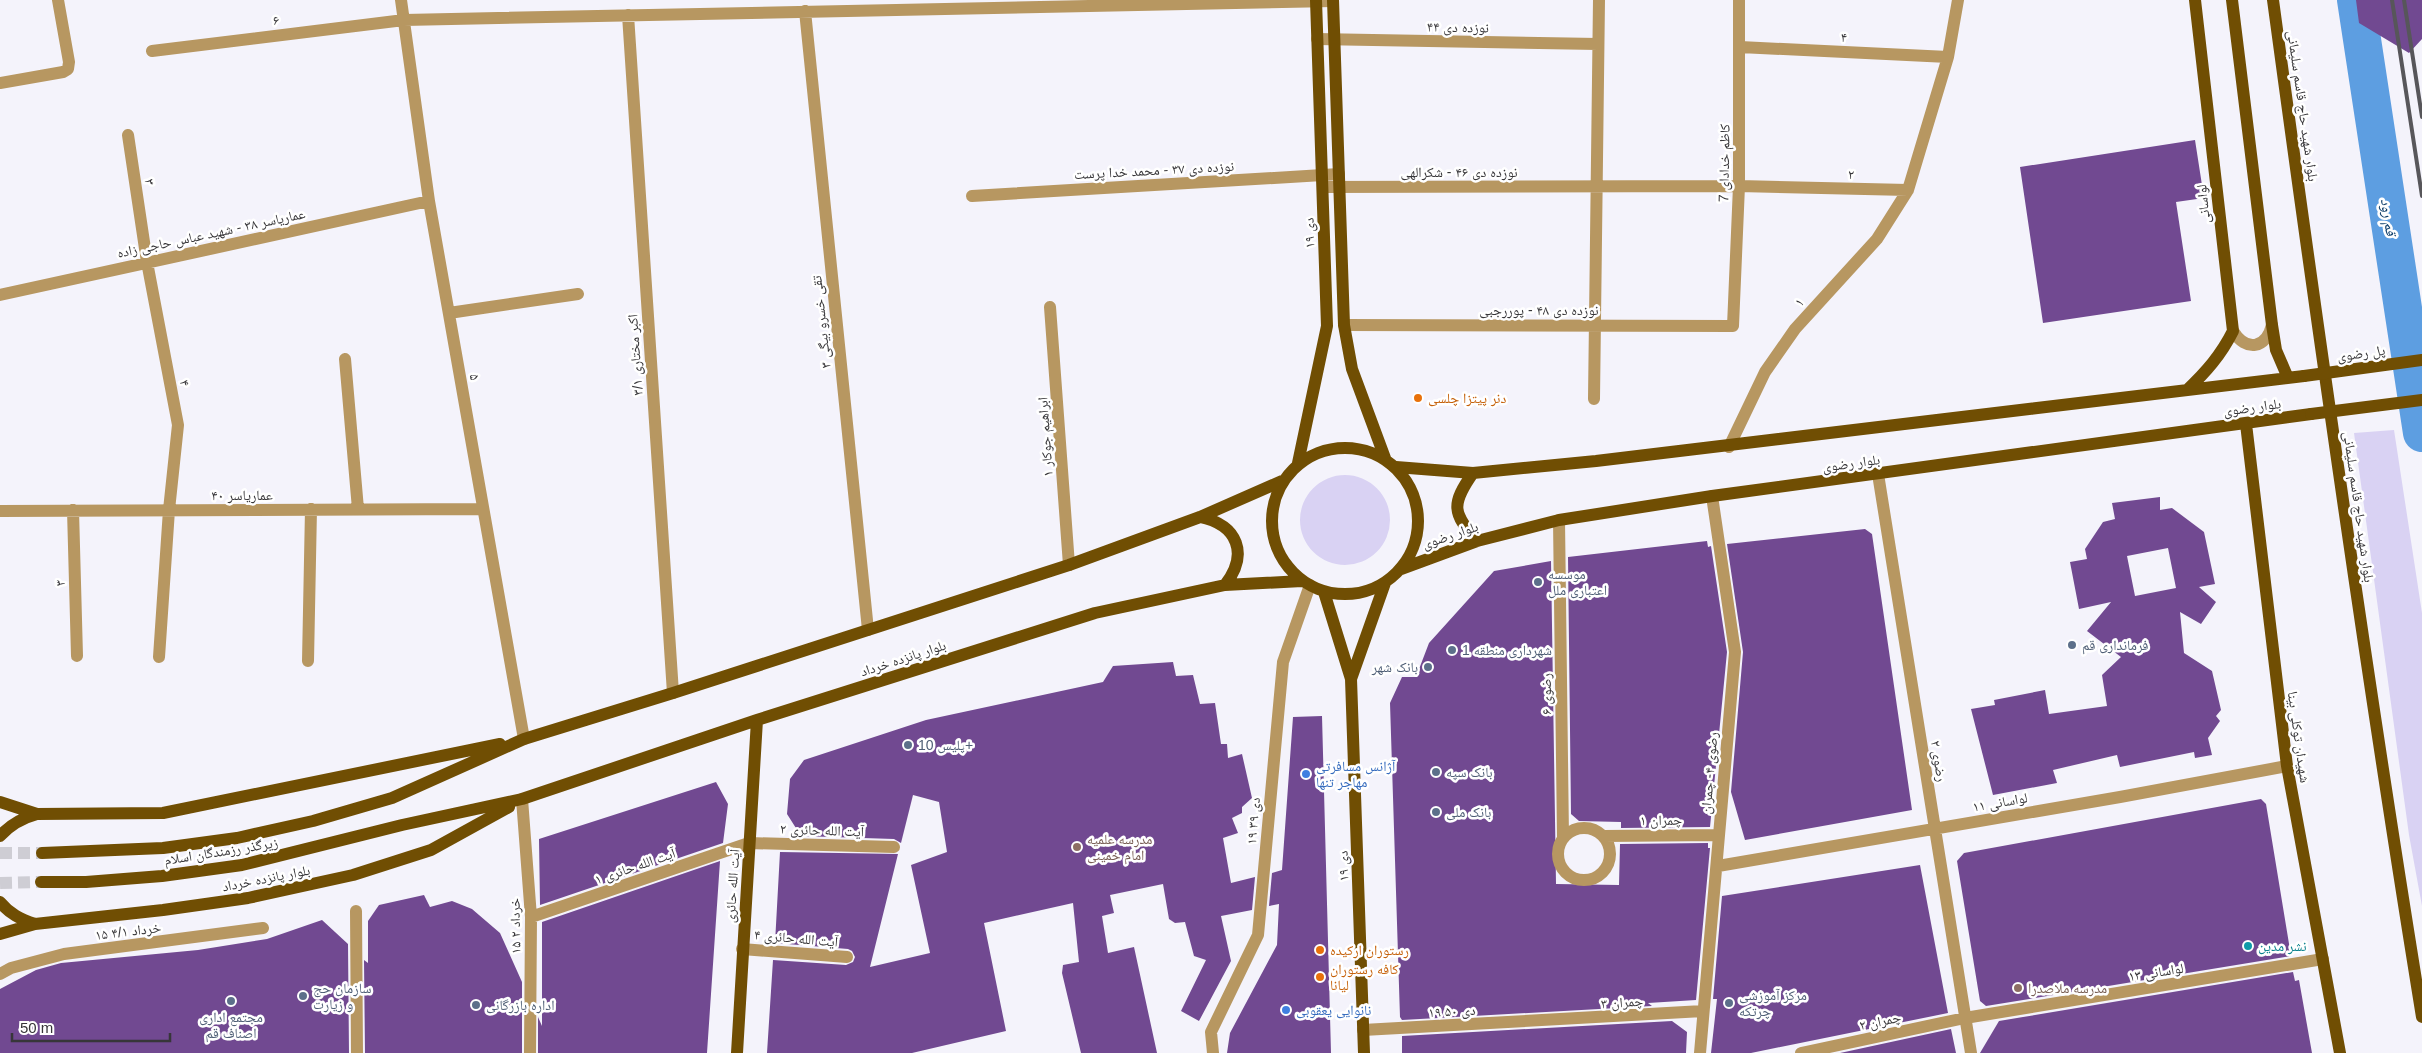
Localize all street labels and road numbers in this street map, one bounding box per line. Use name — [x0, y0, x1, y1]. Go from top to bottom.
street label: ۶ — [272, 12, 280, 28]
street label: نوزده دی ۴۴ — [1427, 18, 1489, 37]
street label: ۴ — [1840, 29, 1848, 45]
street label: بلوار شهید حاج قاسم سلیمانی — [2283, 30, 2322, 183]
street label: 7 کاظم خدادای — [1715, 124, 1735, 202]
street label: نوزده دی ۳۷ - محمد خدا پرست — [1073, 158, 1235, 183]
street label: نوزده دی ۴۶ - شکرالهی — [1400, 164, 1518, 181]
street label: ۲ — [1848, 166, 1854, 182]
street label: ۳ — [142, 178, 158, 186]
street label: لواسانی — [2193, 184, 2214, 224]
street label: عماریاسر ۳۸ - شهید عباس حاجی زاده — [115, 205, 307, 262]
street label: ۱۹ دی — [1300, 217, 1319, 249]
street label: ۳ تقی خسرو بیگی — [808, 275, 835, 369]
street label: ۱ — [1791, 294, 1807, 310]
street label: نوزده دی ۴۸ - پوررجبی — [1479, 302, 1599, 319]
street label: ۳/۱ اکبر مختاری — [624, 314, 647, 396]
street label: پل رضوی — [2336, 342, 2387, 365]
street label: ۵ — [467, 373, 483, 381]
street label: ۴ — [177, 378, 193, 388]
street label: بلوار رضوی — [2222, 395, 2282, 420]
street label: ۱ ابراهیم جوکار — [1034, 396, 1058, 477]
street label: بلوار شهید حاج قاسم سلیمانی — [2339, 431, 2378, 584]
street label: بلوار رضوی — [1821, 451, 1881, 476]
street label: عماریاسر ۴۰ — [211, 487, 273, 504]
street label: بلوار رضوی — [1420, 518, 1481, 553]
street label: ۳ — [52, 580, 68, 586]
street label: بلوار پانزده خرداد — [858, 637, 948, 680]
street label: رضوی ۶ — [1538, 673, 1555, 715]
street label: شهیدان توکلی بینا — [2284, 690, 2313, 784]
street label: رضوی ۴- چمران — [1697, 731, 1722, 815]
street label: رضوی ۲ — [1927, 739, 1950, 783]
street label: لواسانی ۱۱ — [1971, 789, 2029, 816]
street label: ۱۹ دی ۳۹ — [1243, 797, 1264, 845]
street label: چمران ۱ — [1640, 812, 1682, 829]
street label: آیت الله حائری ۲ — [780, 821, 865, 840]
street label: زیرگذر رزمندگان اسلام — [163, 834, 279, 870]
street label: آیت الله حائری ۱ — [593, 845, 678, 888]
street label: آیت الله حائری — [721, 848, 744, 924]
street label: ۱۹ دی — [1334, 850, 1353, 882]
street label: بلوار پانزده خرداد — [221, 862, 312, 895]
street label: ۱۵ خرداد ۲ — [507, 898, 524, 954]
street label: ۱۵ خرداد ۴/۱ — [94, 919, 162, 944]
street label: آیت الله حائری ۴ — [753, 926, 839, 951]
street label: لواسانی ۱۳ — [2127, 960, 2185, 985]
street label: چمران ۳ — [1600, 993, 1644, 1012]
street label: ۱۹ دی ۵۰ — [1428, 1002, 1476, 1021]
street label: چمران ۲ — [1858, 1009, 1903, 1034]

